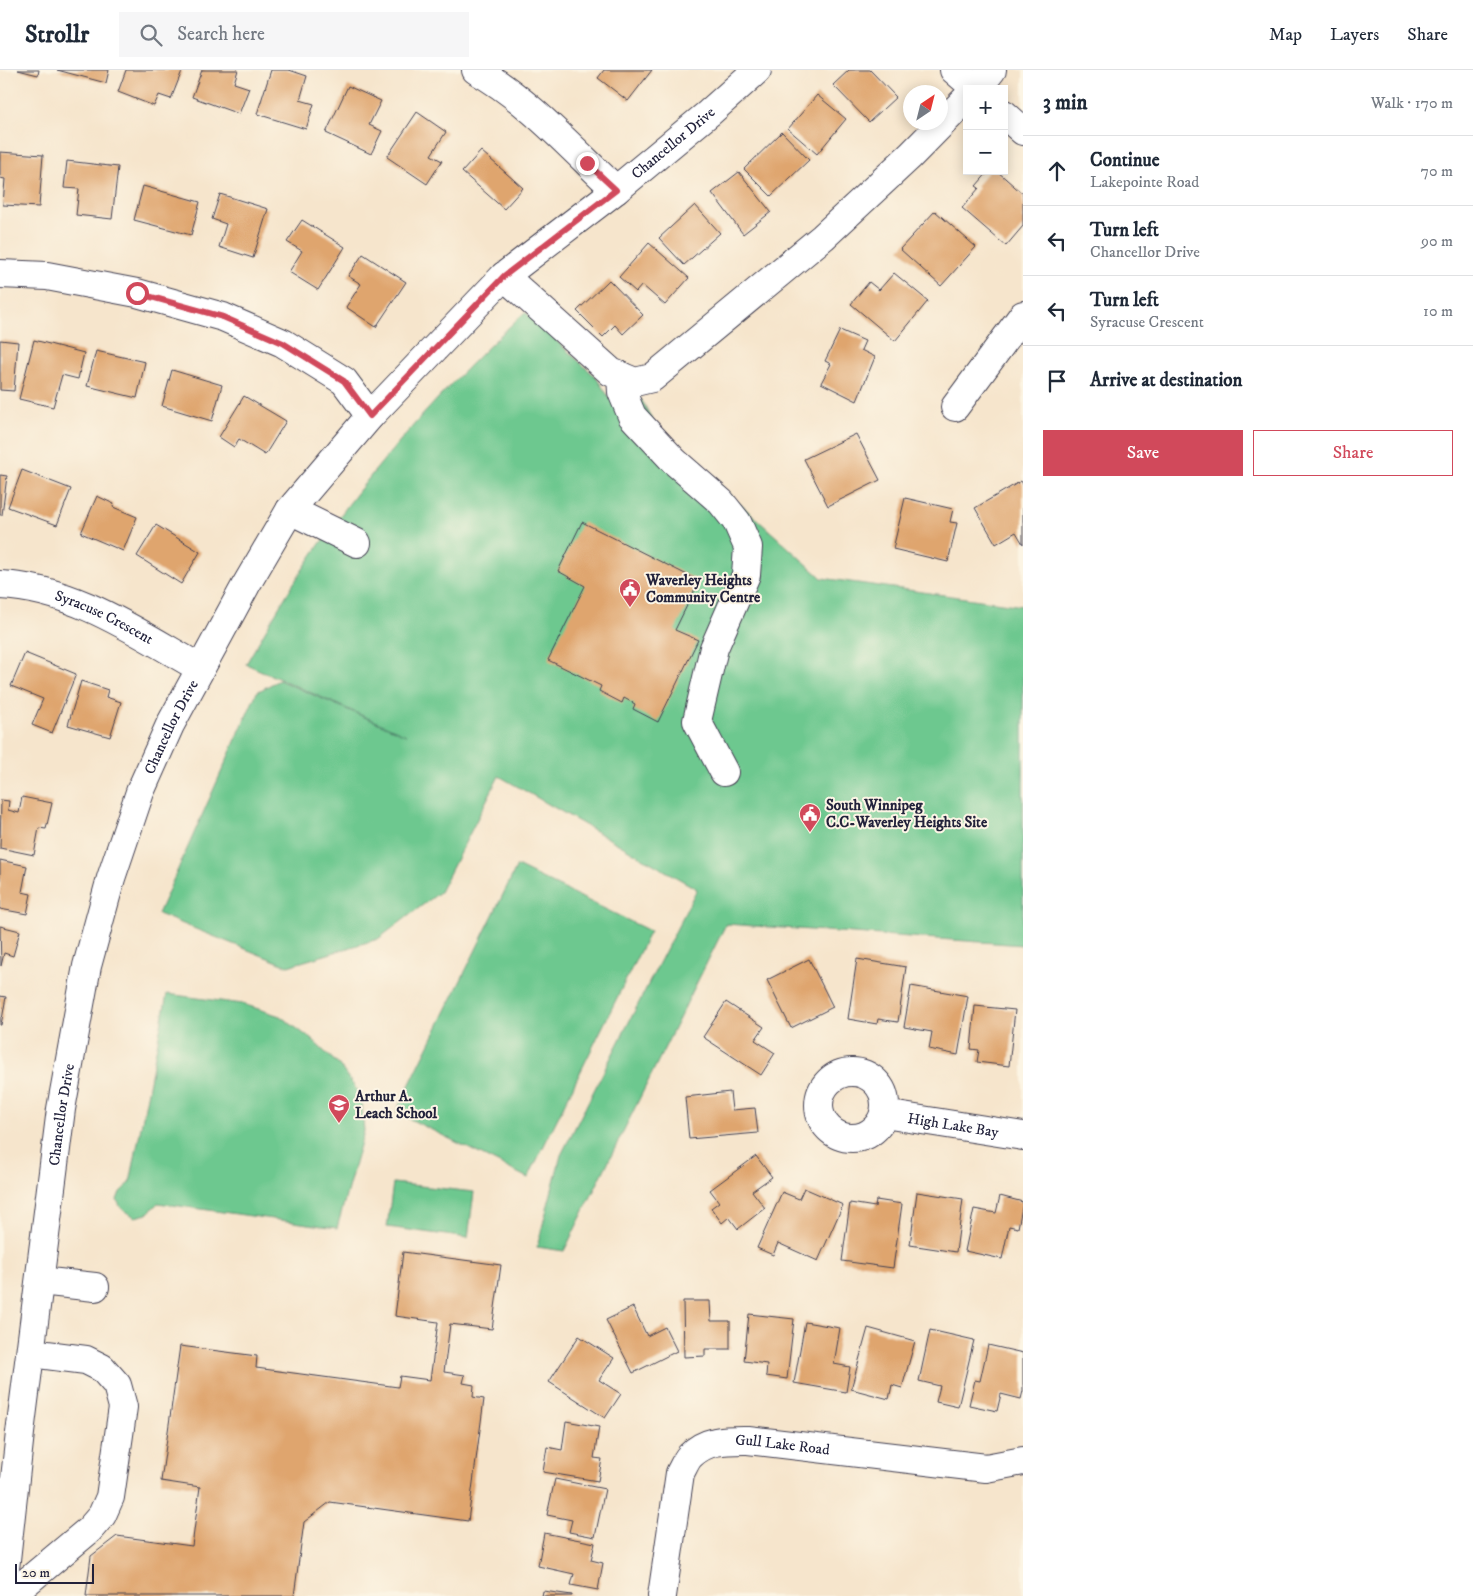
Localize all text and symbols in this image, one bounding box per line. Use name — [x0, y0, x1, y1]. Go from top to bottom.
search box — [119, 12, 469, 57]
text: Strollr — [25, 20, 89, 50]
icon: search — [137, 21, 165, 49]
text: Search here — [177, 23, 265, 46]
text: Map — [1269, 24, 1302, 46]
text: Layers — [1330, 24, 1379, 46]
text: Share — [1407, 24, 1448, 46]
north arrow — [903, 85, 948, 130]
map controls — [963, 85, 1008, 175]
button: + — [963, 85, 1008, 130]
text: 3 min — [1043, 90, 1088, 116]
text: Walk · 170 m — [1371, 93, 1453, 113]
street label: Chancellor Drive — [627, 103, 719, 183]
button: − — [963, 130, 1008, 175]
text: Continue — [1090, 149, 1160, 172]
route end — [576, 152, 599, 175]
icon: ahead — [1043, 157, 1071, 185]
text: 70 m — [1421, 161, 1453, 181]
text: Lakepointe Road — [1090, 172, 1199, 192]
text: Turn left — [1090, 219, 1159, 242]
icon: left — [1043, 227, 1071, 255]
text: 90 m — [1421, 231, 1453, 251]
text: Chancellor Drive — [1090, 242, 1200, 262]
route start — [126, 282, 149, 305]
text: Turn left — [1090, 289, 1159, 312]
icon: left — [1043, 297, 1071, 325]
text: 10 m — [1423, 301, 1453, 321]
text: Syracuse Crescent — [1090, 312, 1204, 332]
icon: arrive — [1043, 367, 1071, 395]
text: Arrive at destination — [1090, 369, 1242, 392]
button: Save — [1043, 430, 1243, 476]
button: Share — [1253, 430, 1453, 476]
place label: Waverley Heights Community Centre — [645, 571, 761, 607]
public building icon: Waverley Heights Community Centre — [618, 577, 642, 608]
street label: Syracuse Crescent — [53, 586, 157, 649]
street label: Chancellor Drive — [140, 676, 202, 777]
place label: South Winnipeg C.C-Waverley Heights Site — [826, 796, 988, 832]
public building icon: South Winnipeg C.C-Waverley Heights Site — [798, 802, 822, 833]
street label: Chancellor Drive — [44, 1062, 79, 1167]
place label: Arthur A. Leach School — [354, 1087, 438, 1123]
school or university icon: Arthur A. Leach School — [327, 1093, 351, 1124]
street label: High Lake Bay — [906, 1108, 1001, 1142]
street label: Gull Lake Road — [735, 1430, 831, 1459]
scale bar — [15, 1561, 94, 1584]
text: 20 m — [22, 1564, 50, 1582]

